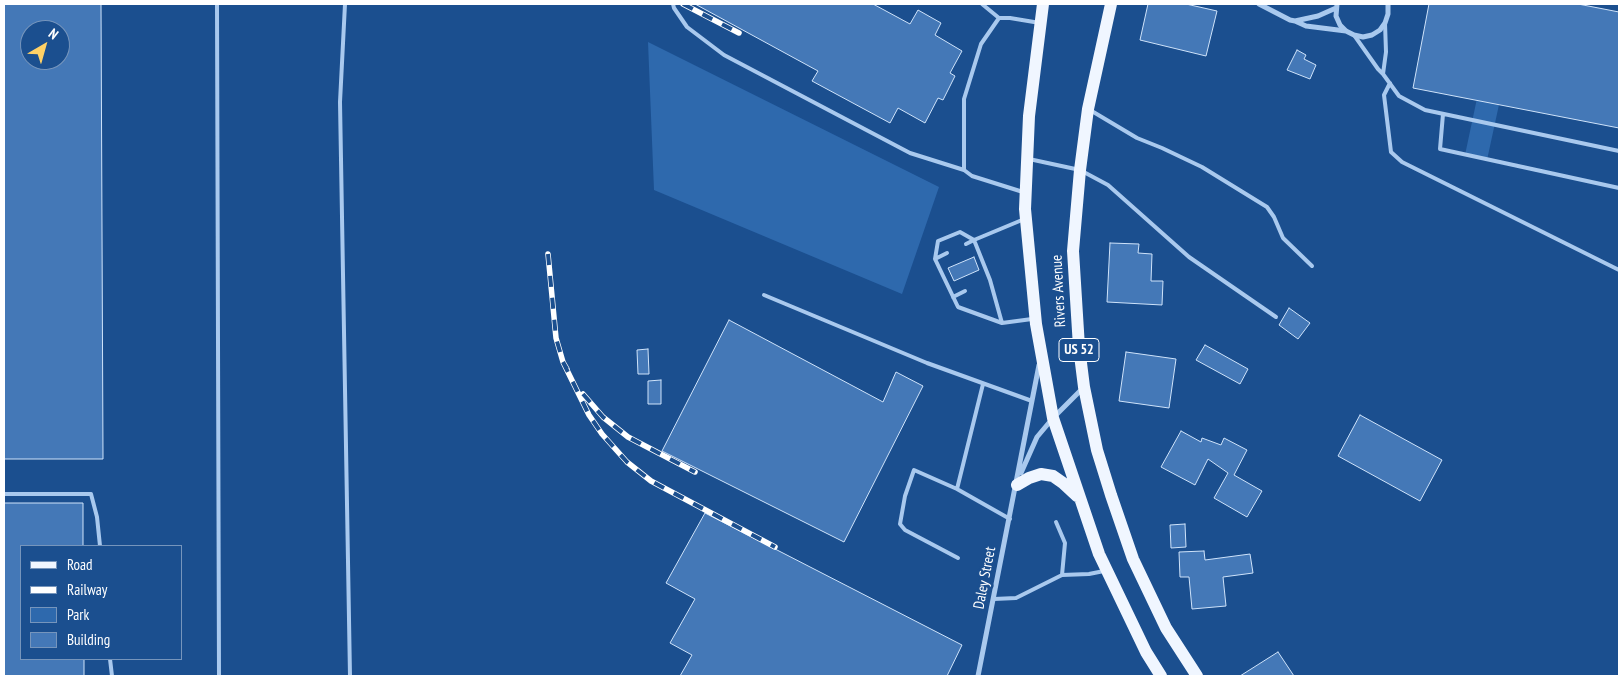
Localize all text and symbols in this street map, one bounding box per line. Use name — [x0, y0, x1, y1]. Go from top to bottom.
north arrow — [20, 20, 70, 70]
text: N — [45, 25, 62, 43]
street label: Rivers Avenue — [1048, 254, 1070, 328]
road number: US 52 — [1059, 338, 1099, 362]
legend — [20, 545, 182, 660]
street label: Daley Street — [970, 545, 1000, 611]
text: Road — [67, 555, 93, 574]
text: Railway — [67, 580, 107, 599]
text: Park — [67, 605, 89, 624]
text: Building — [67, 630, 110, 649]

